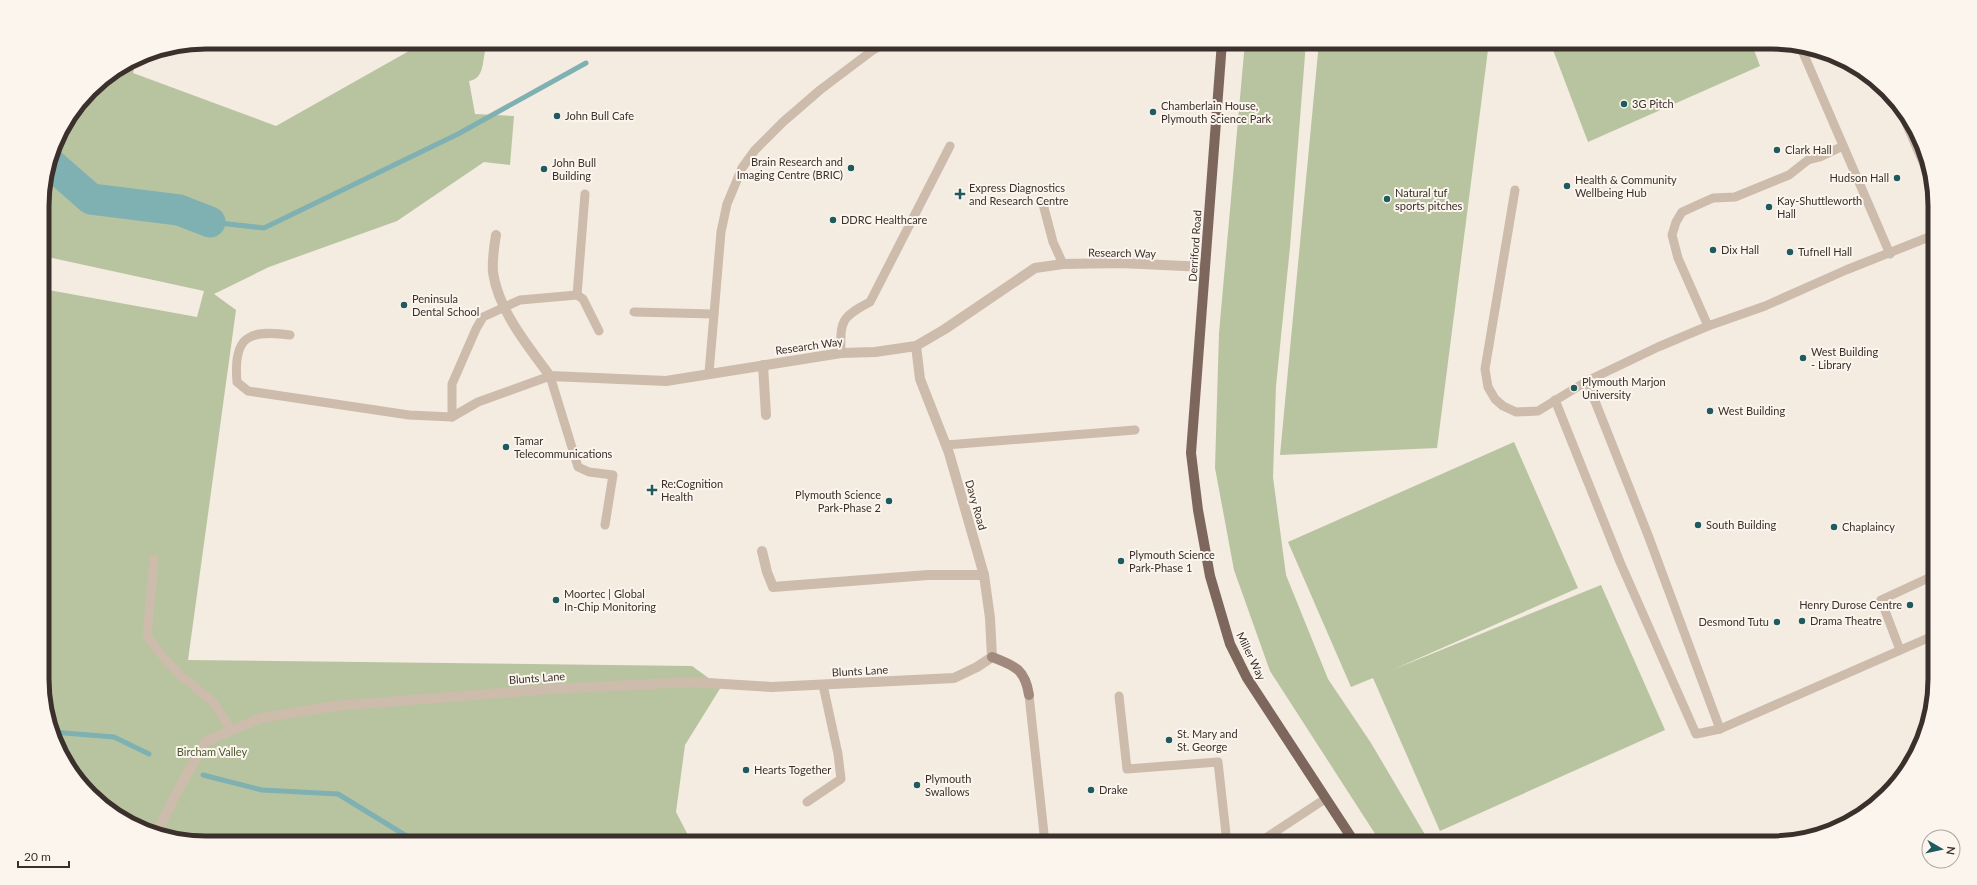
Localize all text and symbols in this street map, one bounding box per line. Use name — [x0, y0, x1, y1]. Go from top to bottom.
place label: 3G Pitch — [1632, 97, 1674, 110]
place label: Chamberlain House, Plymouth Science Park — [1161, 99, 1272, 125]
marker: 3G Pitch — [1619, 99, 1629, 109]
marker: Chamberlain House, Plymouth Science Park — [1148, 107, 1158, 117]
place label: John Bull Cafe — [565, 109, 634, 122]
marker: John Bull Cafe — [552, 111, 562, 121]
place label: Clark Hall — [1785, 143, 1832, 156]
marker: Clark Hall — [1772, 145, 1782, 155]
place label: Brain Research and Imaging Centre (BRIC) — [737, 155, 843, 181]
place label: John Bull Building — [552, 156, 596, 182]
marker: Brain Research and Imaging Centre (BRIC) — [846, 163, 856, 173]
marker: John Bull Building — [539, 164, 549, 174]
place label: Hudson Hall — [1830, 171, 1889, 184]
place label: Health & Community Wellbeing Hub — [1575, 173, 1677, 199]
marker: Hudson Hall — [1892, 173, 1902, 183]
place label: Express Diagnostics and Research Centre — [969, 181, 1069, 207]
marker: Health & Community Wellbeing Hub — [1562, 181, 1572, 191]
place label: Natural tuf sports pitches — [1395, 186, 1463, 212]
marker: Express Diagnostics and Research Centre — [954, 188, 966, 200]
marker: Natural tuf sports pitches — [1382, 194, 1392, 204]
place label: Kay-Shuttleworth Hall — [1777, 194, 1862, 220]
marker: Kay-Shuttleworth Hall — [1764, 202, 1774, 212]
street label: Derriford Road — [1186, 210, 1203, 282]
place label: DDRC Healthcare — [841, 213, 927, 226]
marker: DDRC Healthcare — [828, 215, 838, 225]
place label: Dix Hall — [1721, 243, 1759, 256]
street label: Research Way — [1088, 245, 1156, 260]
marker: Dix Hall — [1708, 245, 1718, 255]
place label: Tufnell Hall — [1798, 245, 1852, 258]
marker: Tufnell Hall — [1785, 247, 1795, 257]
place label: Peninsula Dental School — [412, 292, 479, 318]
marker: Peninsula Dental School — [399, 300, 409, 310]
street label: Research Way — [774, 334, 844, 357]
place label: West Building - Library — [1811, 345, 1878, 371]
marker: West Building - Library — [1798, 353, 1808, 363]
place label: Plymouth Marjon University — [1582, 375, 1666, 401]
marker: Plymouth Marjon University — [1569, 383, 1579, 393]
place label: West Building — [1718, 404, 1785, 417]
marker: West Building — [1705, 406, 1715, 416]
place label: Tamar Telecommunications — [514, 434, 613, 460]
marker: Tamar Telecommunications — [501, 442, 511, 452]
place label: Re:Cognition Health — [661, 477, 723, 503]
street label: Davy Road — [963, 478, 990, 532]
marker: Re:Cognition Health — [646, 484, 658, 496]
place label: Plymouth Science Park-Phase 2 — [795, 488, 881, 514]
marker: Plymouth Science Park-Phase 2 — [884, 496, 894, 506]
place label: South Building — [1706, 518, 1777, 531]
marker: South Building — [1693, 520, 1703, 530]
place label: Chaplaincy — [1842, 520, 1895, 533]
marker: Chaplaincy — [1829, 522, 1839, 532]
place label: Plymouth Science Park-Phase 1 — [1129, 548, 1215, 574]
marker: Plymouth Science Park-Phase 1 — [1116, 556, 1126, 566]
place label: Moortec | Global In-Chip Monitoring — [564, 587, 656, 613]
marker: Moortec | Global In-Chip Monitoring — [551, 595, 561, 605]
place label: Henry Durose Centre — [1799, 598, 1902, 611]
marker: Henry Durose Centre — [1905, 600, 1915, 610]
place label: Drama Theatre — [1810, 614, 1882, 627]
place label: Desmond Tutu — [1699, 615, 1769, 628]
marker: Drama Theatre — [1797, 616, 1807, 626]
marker: Desmond Tutu — [1772, 617, 1782, 627]
street label: Miller Way — [1234, 630, 1269, 682]
street label: Blunts Lane — [831, 663, 889, 678]
street label: Blunts Lane — [508, 669, 566, 686]
place label: St. Mary and St. George — [1177, 727, 1238, 753]
marker: St. Mary and St. George — [1164, 735, 1174, 745]
park label: Bircham Valley — [177, 745, 248, 758]
place label: Hearts Together — [754, 763, 831, 776]
marker: Hearts Together — [741, 765, 751, 775]
place label: Plymouth Swallows — [925, 772, 971, 798]
marker: Plymouth Swallows — [912, 780, 922, 790]
place label: Drake — [1099, 783, 1128, 796]
marker: Drake — [1086, 785, 1096, 795]
north arrow — [1921, 829, 1961, 869]
scale bar — [18, 843, 69, 869]
text: N — [1944, 845, 1958, 856]
text: 20 m — [24, 849, 51, 864]

